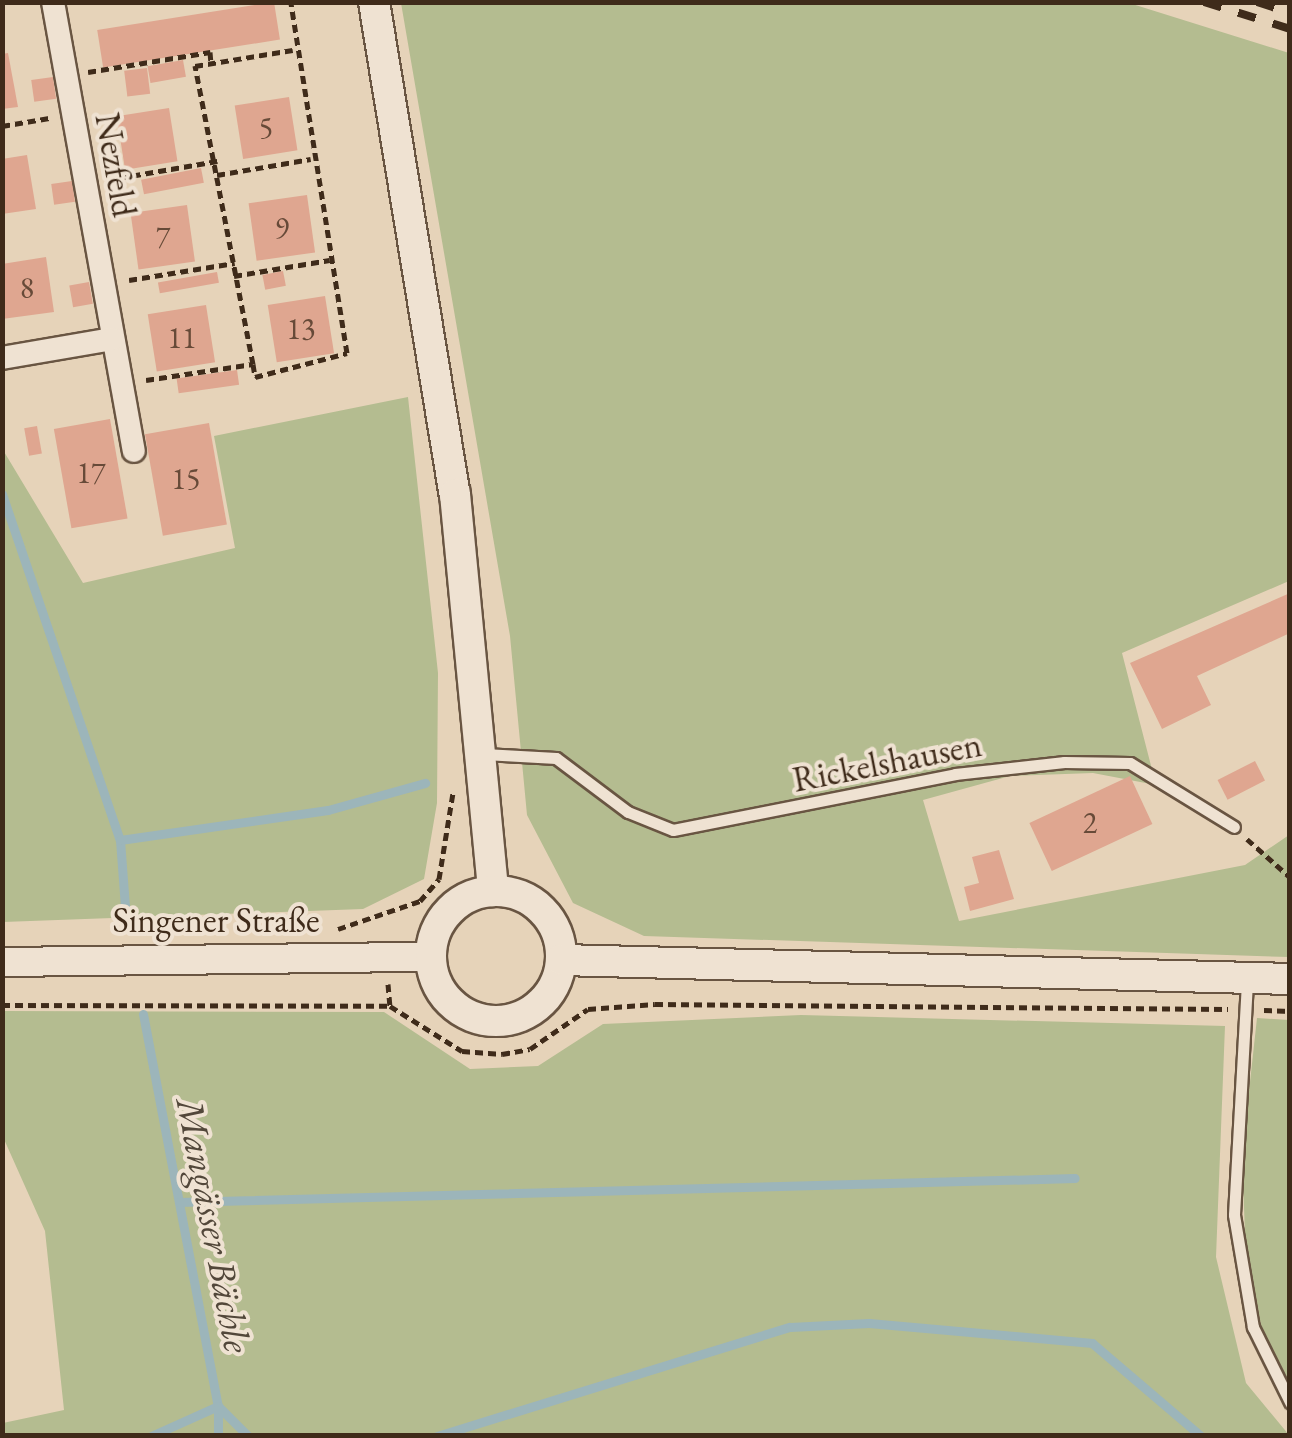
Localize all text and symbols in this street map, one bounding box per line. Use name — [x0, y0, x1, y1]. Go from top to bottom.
street label: Nezfeld — [86, 110, 146, 220]
house number: 5 — [259, 110, 273, 146]
house number: 9 — [275, 210, 289, 246]
house number: 7 — [156, 219, 170, 255]
house number: 8 — [20, 270, 34, 306]
house number: 13 — [287, 311, 315, 347]
house number: 11 — [168, 320, 196, 356]
house number: 17 — [77, 455, 105, 491]
house number: 15 — [172, 461, 200, 497]
street label: Rickelshausen — [789, 723, 985, 801]
house number: 2 — [1083, 805, 1097, 841]
street label: Singener Straße — [112, 899, 320, 941]
water label: Mangässer Bächle — [167, 1094, 261, 1356]

